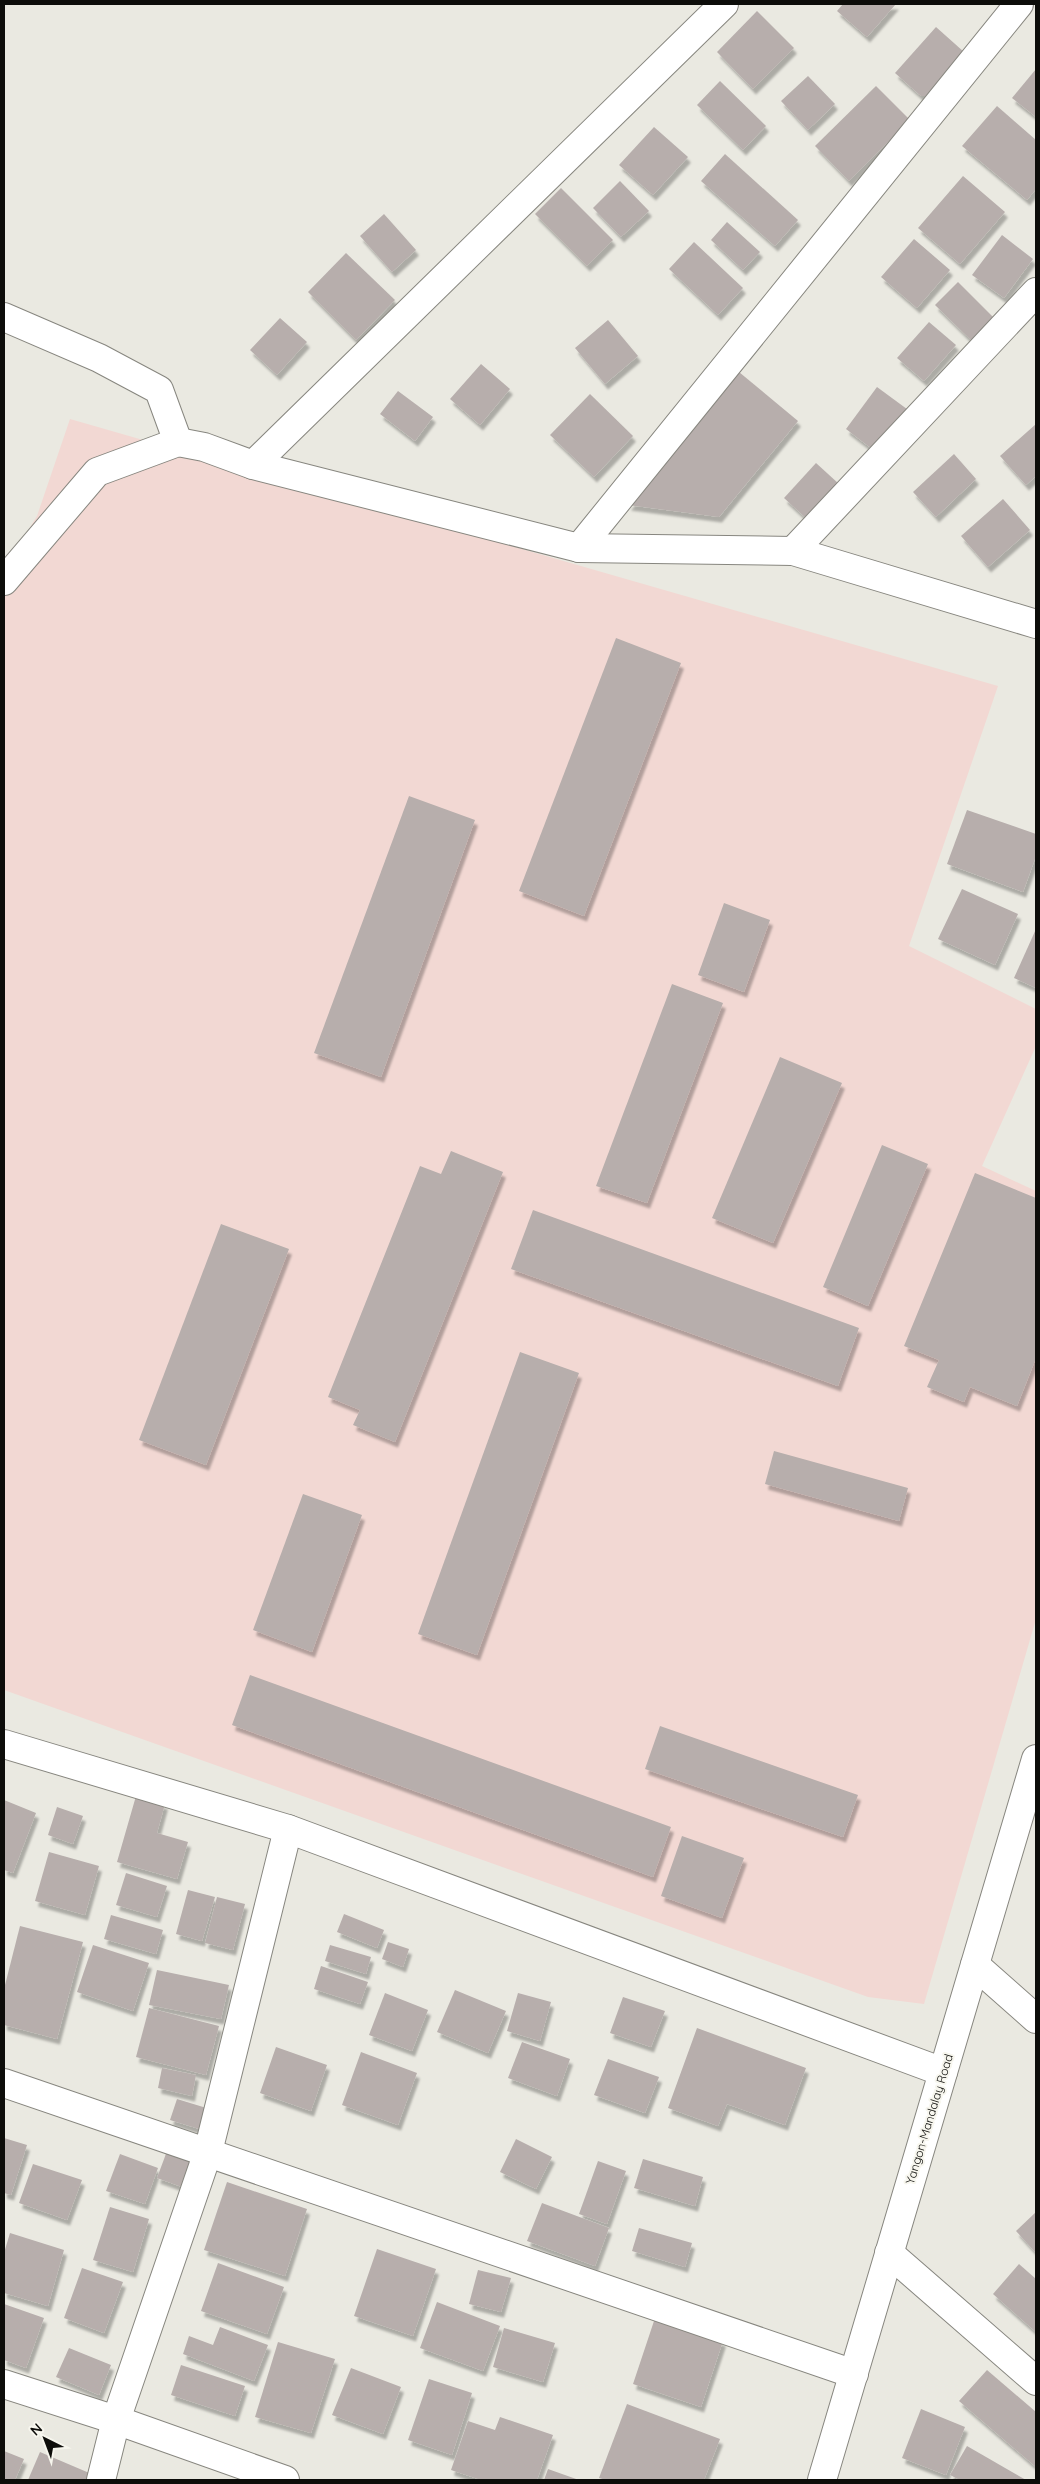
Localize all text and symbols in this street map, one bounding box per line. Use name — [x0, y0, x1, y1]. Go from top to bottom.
street label: Yangon-Mandalay Road — [902, 2052, 956, 2186]
north arrow — [20, 2414, 70, 2464]
text: N — [26, 2419, 46, 2439]

